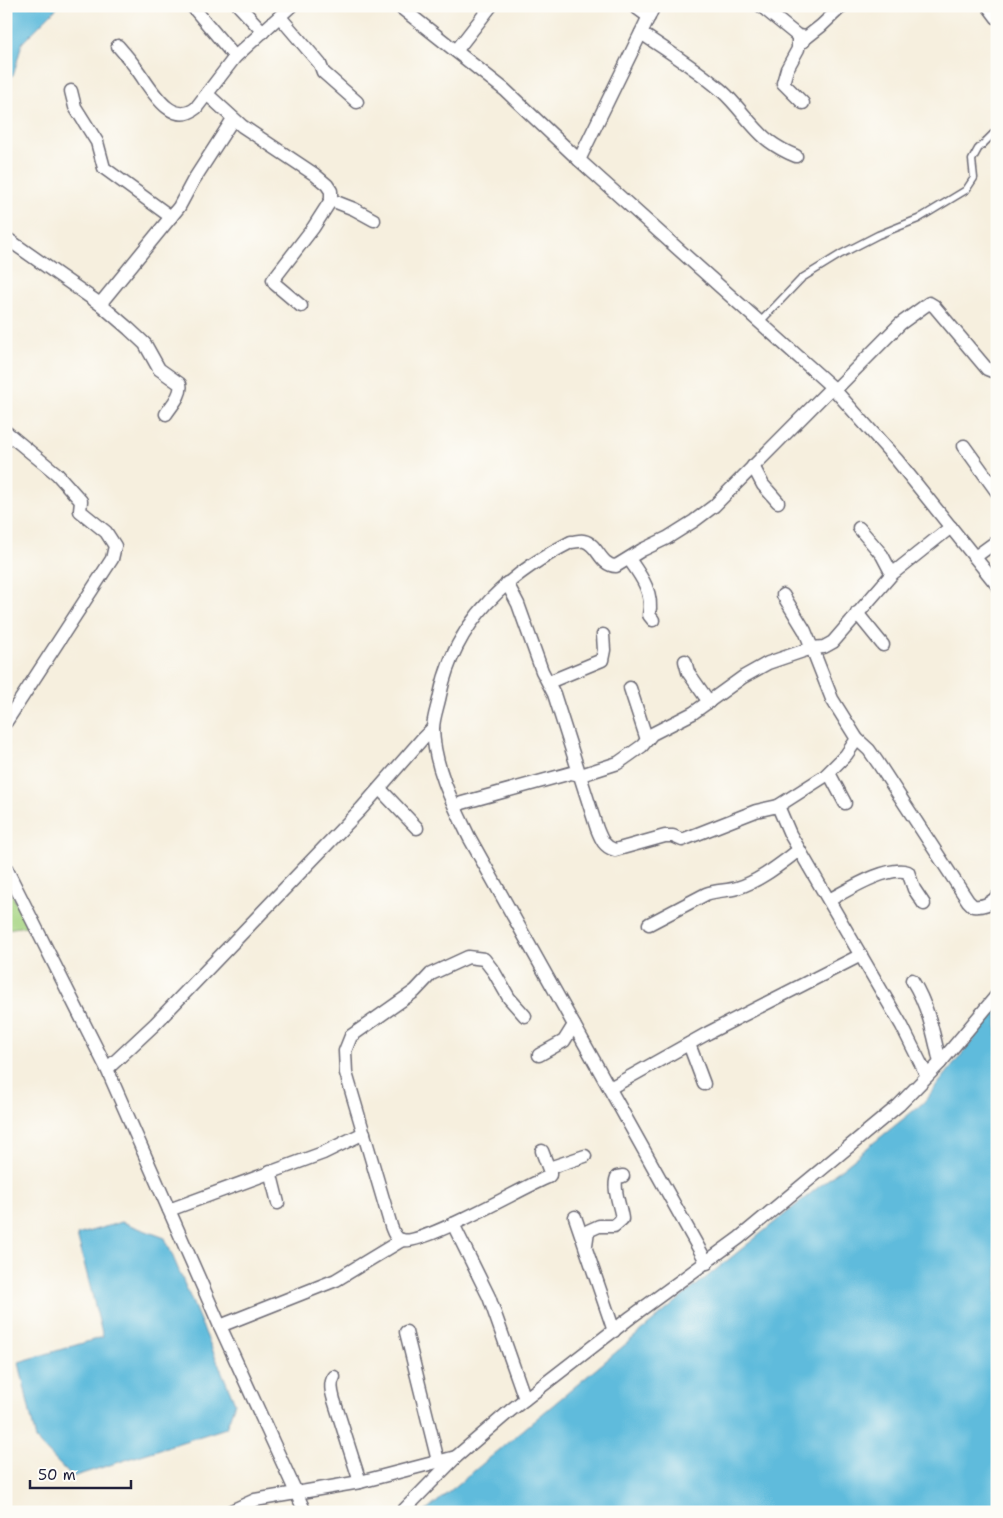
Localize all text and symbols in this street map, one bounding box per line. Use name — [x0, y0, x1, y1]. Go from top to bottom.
scale bar — [30, 1458, 131, 1490]
text: 50 m — [38, 1465, 76, 1485]

